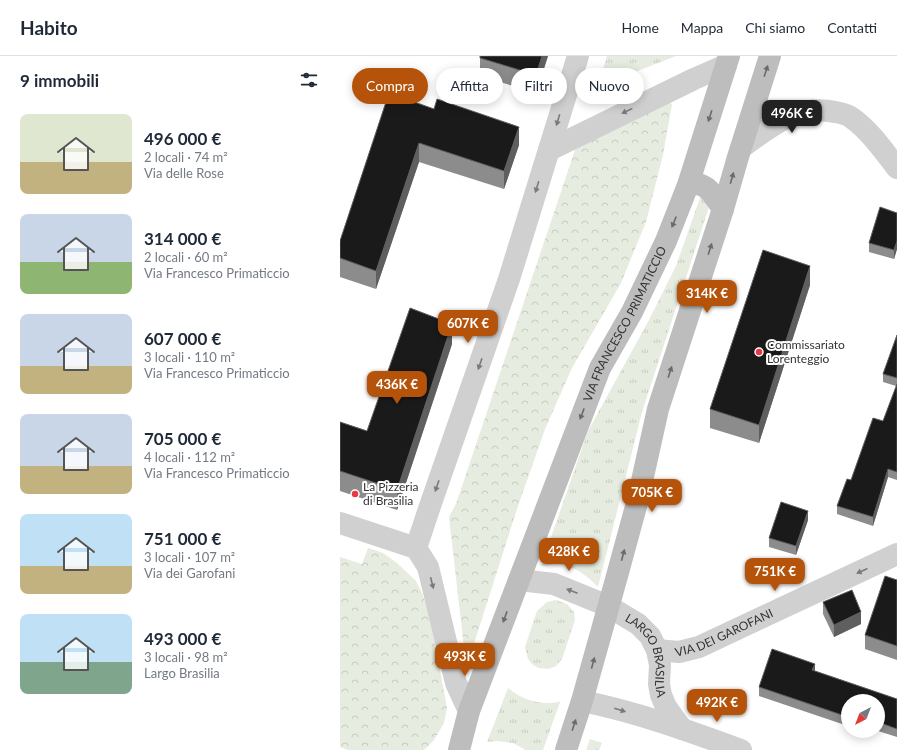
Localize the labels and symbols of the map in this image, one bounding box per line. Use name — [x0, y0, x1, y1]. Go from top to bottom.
one-way arrow — [763, 65, 769, 77]
pin: 496K € — [759, 100, 825, 134]
one-way arrow — [622, 108, 633, 114]
one-way arrow — [707, 110, 713, 122]
one-way arrow — [555, 114, 561, 126]
one-way arrow — [729, 172, 735, 184]
one-way arrow — [534, 181, 540, 193]
one-way arrow — [670, 216, 676, 228]
one-way arrow — [708, 242, 714, 254]
street label: VIA FRANCESCO PRIMATICCIO — [580, 243, 670, 404]
pin: 314K € — [674, 280, 740, 314]
pin: 607K € — [435, 310, 501, 344]
place label: Commissariato Lorenteggio — [767, 337, 845, 366]
marker: Commissariato Lorenteggio — [754, 347, 764, 357]
one-way arrow — [476, 358, 482, 370]
one-way arrow — [667, 366, 673, 378]
pin: 436K € — [364, 371, 430, 405]
one-way arrow — [579, 409, 585, 421]
place label: La Pizzeria di Brasilia — [363, 479, 419, 508]
pin: 705K € — [619, 479, 685, 513]
one-way arrow — [433, 481, 439, 493]
marker: La Pizzeria di Brasilia — [350, 489, 360, 499]
pin: 428K € — [536, 538, 602, 572]
one-way arrow — [620, 549, 626, 561]
pin: 751K € — [742, 558, 808, 592]
one-way arrow — [856, 568, 867, 574]
one-way arrow — [429, 577, 435, 590]
one-way arrow — [566, 588, 578, 594]
street label: VIA DEI GAROFANI — [673, 605, 775, 660]
street label: LARGO BRASILIA — [623, 610, 669, 700]
one-way arrow — [502, 611, 508, 623]
pin: 493K € — [432, 643, 498, 677]
one-way arrow — [590, 657, 596, 670]
pin: 492K € — [684, 689, 750, 723]
north arrow — [841, 694, 885, 738]
one-way arrow — [615, 707, 627, 713]
one-way arrow — [571, 719, 577, 731]

